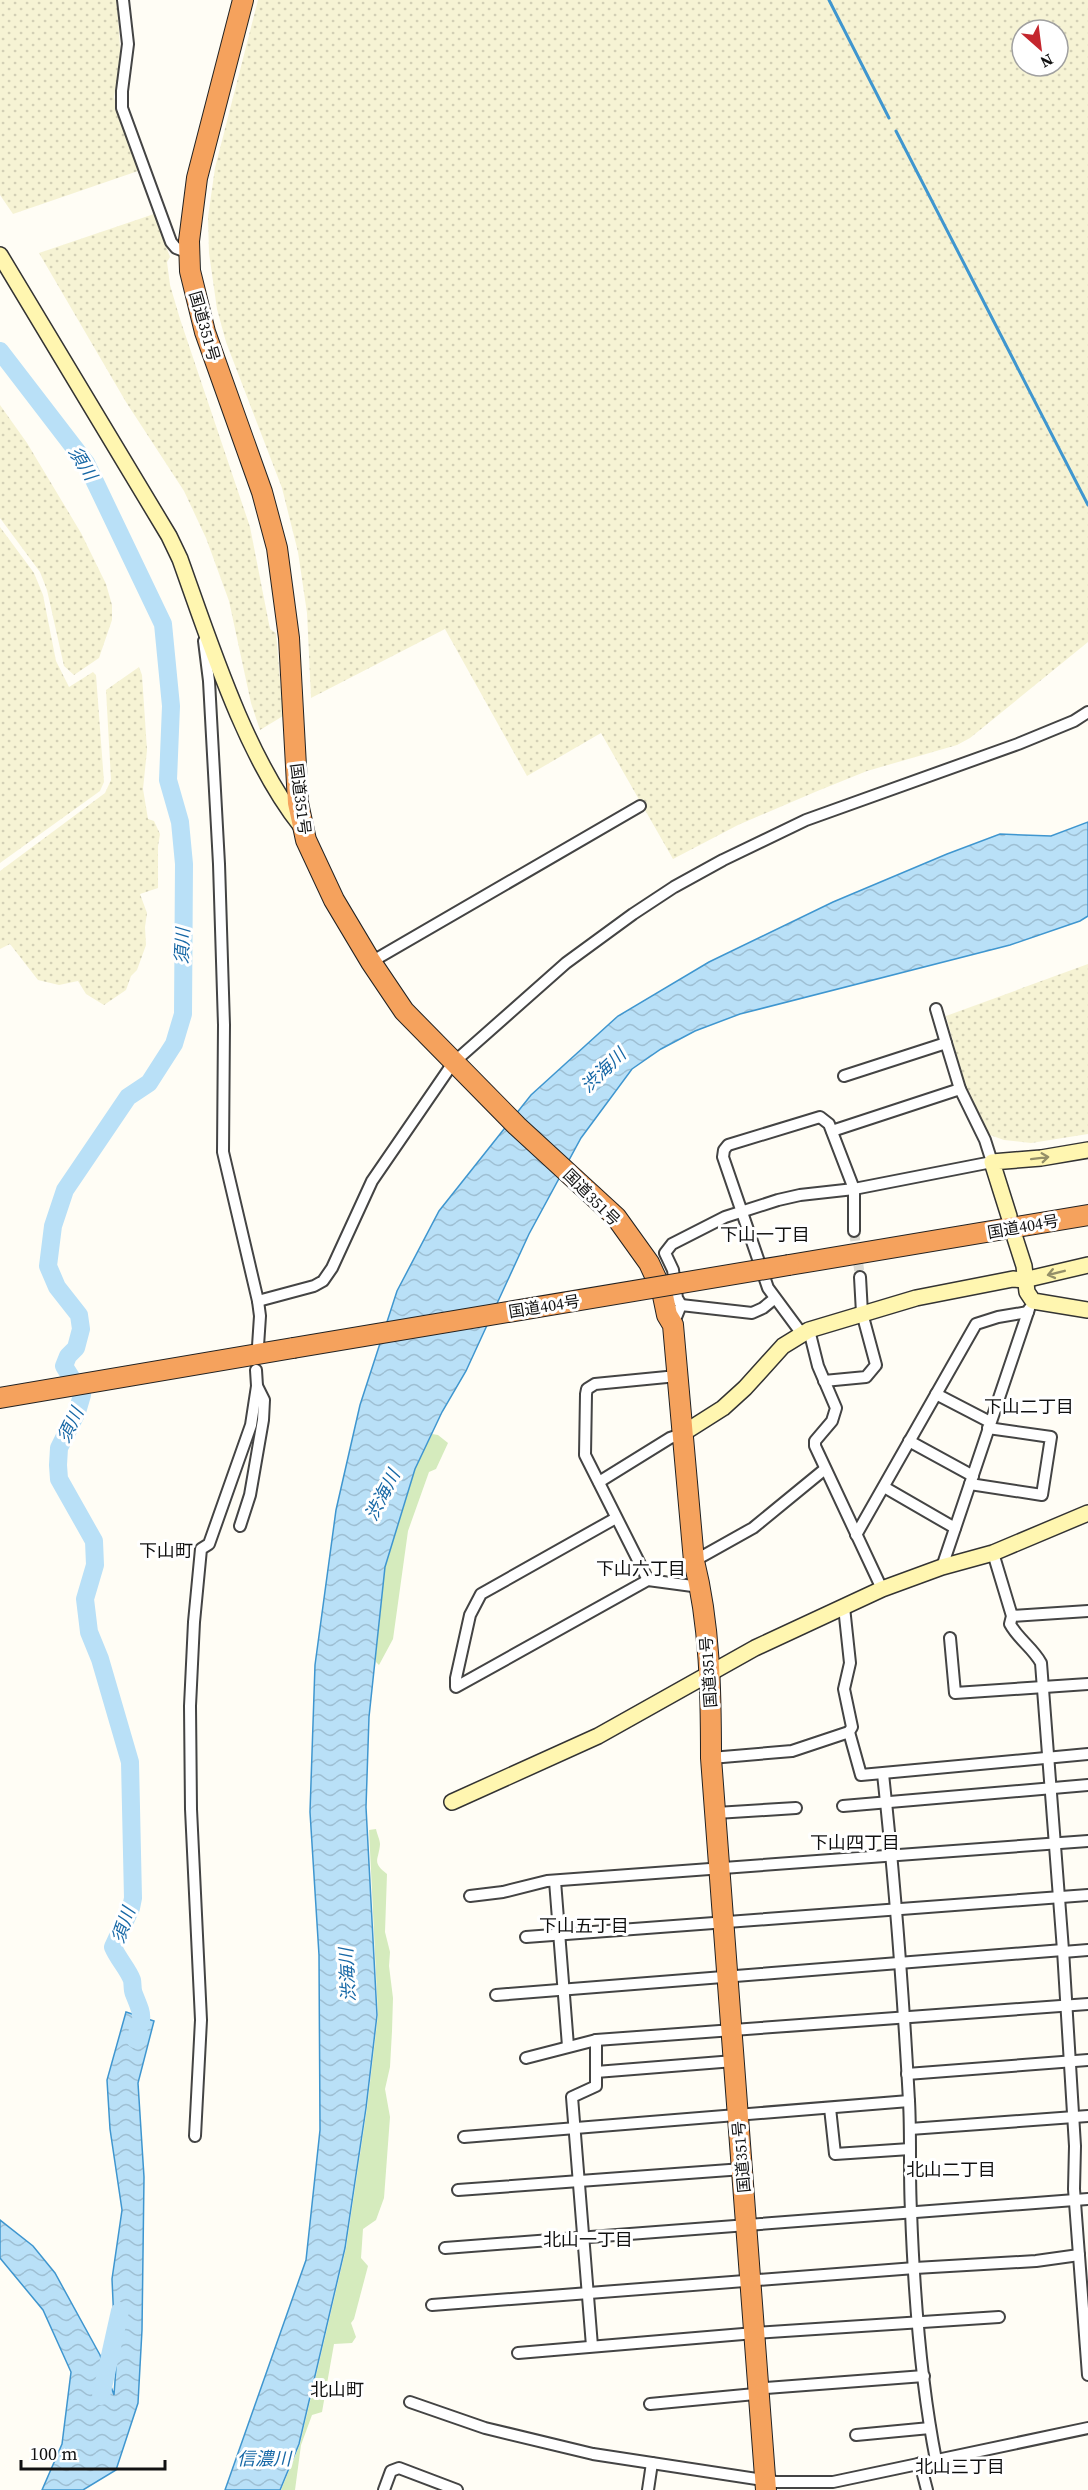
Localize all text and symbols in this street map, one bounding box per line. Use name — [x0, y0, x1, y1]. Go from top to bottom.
north arrow — [1010, 18, 1070, 78]
text: N — [1036, 49, 1057, 74]
street label: 国道351号 — [185, 288, 225, 364]
water label: 須川 — [63, 441, 104, 487]
street label: 国道351号 — [286, 762, 316, 836]
water label: 須川 — [169, 926, 195, 964]
water label: 渋海川 — [575, 1041, 633, 1098]
one-way arrow — [1030, 1152, 1050, 1163]
street label: 国道351号 — [559, 1164, 625, 1230]
street label: 国道404号 — [986, 1209, 1060, 1243]
district label: 下山一丁目 — [720, 1222, 810, 1247]
one-way arrow — [1047, 1267, 1066, 1279]
street label: 国道404号 — [507, 1290, 581, 1322]
district label: 下山二丁目 — [984, 1394, 1074, 1419]
water label: 須川 — [51, 1402, 90, 1447]
water label: 渋海川 — [359, 1463, 406, 1525]
district label: 下山町 — [139, 1538, 193, 1563]
district label: 下山六丁目 — [596, 1556, 686, 1581]
street label: 国道351号 — [695, 1635, 721, 1709]
district label: 下山四丁目 — [810, 1830, 900, 1855]
water label: 須川 — [105, 1902, 141, 1946]
district label: 下山五丁目 — [539, 1913, 629, 1938]
water label: 渋海川 — [333, 1945, 361, 2003]
street label: 国道351号 — [727, 2120, 755, 2194]
district label: 北山二丁目 — [906, 2157, 996, 2182]
district label: 北山一丁目 — [543, 2227, 633, 2252]
district label: 北山町 — [310, 2377, 364, 2402]
scale bar — [21, 2433, 165, 2471]
text: 100 m — [30, 2441, 77, 2466]
water label: 信濃川 — [237, 2446, 293, 2471]
district label: 北山三丁目 — [915, 2454, 1005, 2479]

